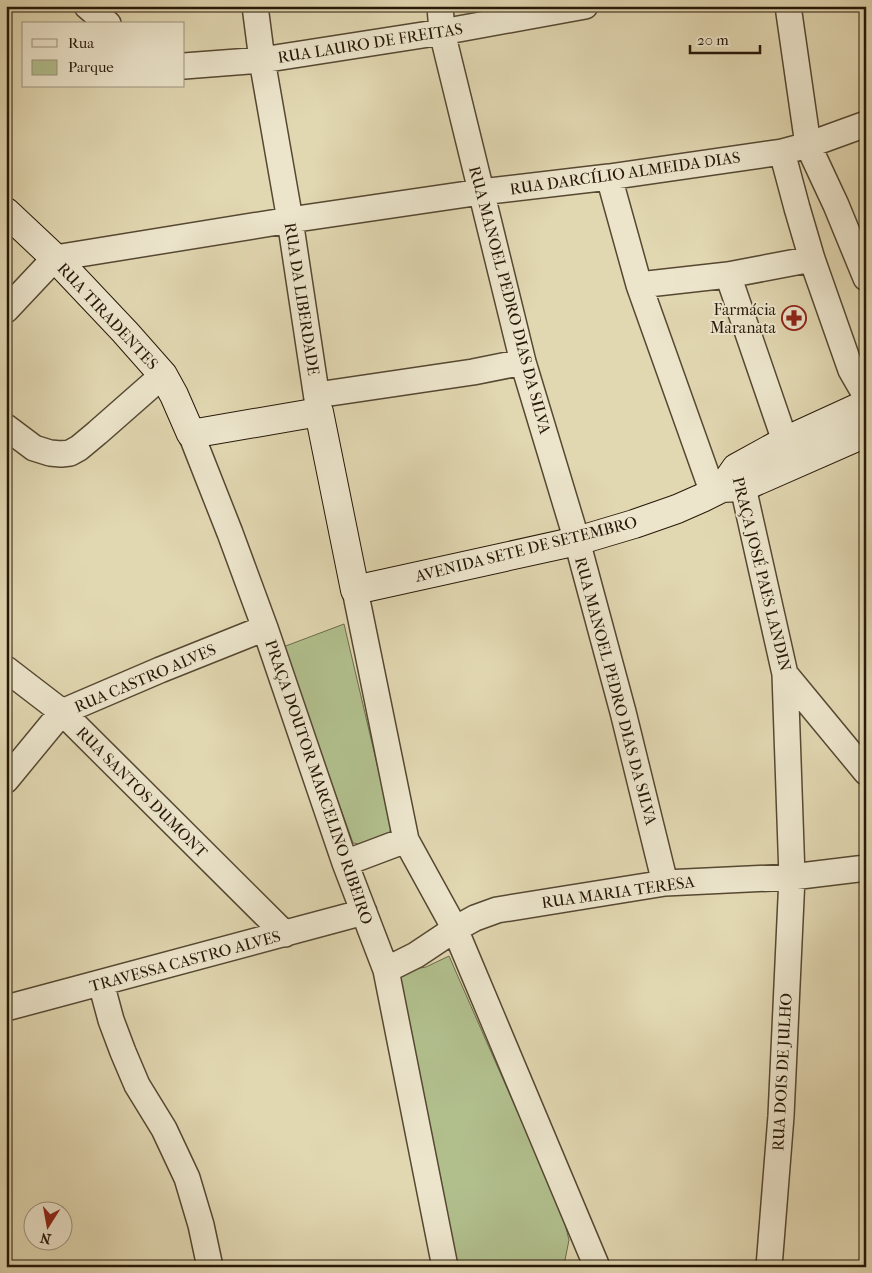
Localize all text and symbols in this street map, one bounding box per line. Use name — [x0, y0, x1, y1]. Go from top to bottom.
street label: RUA LAURO DE FREITAS — [276, 19, 464, 67]
legend — [22, 22, 185, 88]
scale bar — [690, 22, 760, 54]
text: 20 m — [697, 31, 729, 49]
text: Rua — [68, 34, 95, 52]
text: Parque — [68, 58, 114, 76]
street label: RUA DARCÍLIO ALMEIDA DIAS — [508, 146, 741, 199]
street label: RUA MANOEL PEDRO DIAS DA SILVA — [465, 164, 555, 437]
street label: RUA DA LIBERDADE — [281, 221, 323, 377]
street label: RUA TIRADENTES — [54, 259, 162, 373]
place label: Farmácia Maranata — [710, 300, 777, 337]
pharmacy icon: Farmácia Maranata — [781, 305, 807, 331]
street label: PRAÇA JOSÉ PAES LANDIN — [728, 475, 796, 673]
street label: AVENIDA SETE DE SETEMBRO — [412, 512, 639, 586]
street label: RUA MANOEL PEDRO DIAS DA SILVA — [571, 555, 661, 828]
street label: PRAÇA DOUTOR MARCELINO RIBEIRO — [260, 637, 377, 927]
street label: RUA CASTRO ALVES — [71, 640, 219, 716]
street label: RUA SANTOS DUMONT — [73, 723, 212, 862]
street label: RUA MARIA TERESA — [540, 872, 696, 912]
street label: TRAVESSA CASTRO ALVES — [87, 926, 283, 996]
street label: RUA DOIS DE JULHO — [768, 992, 796, 1152]
north arrow — [22, 1200, 72, 1250]
text: N — [38, 1229, 52, 1248]

